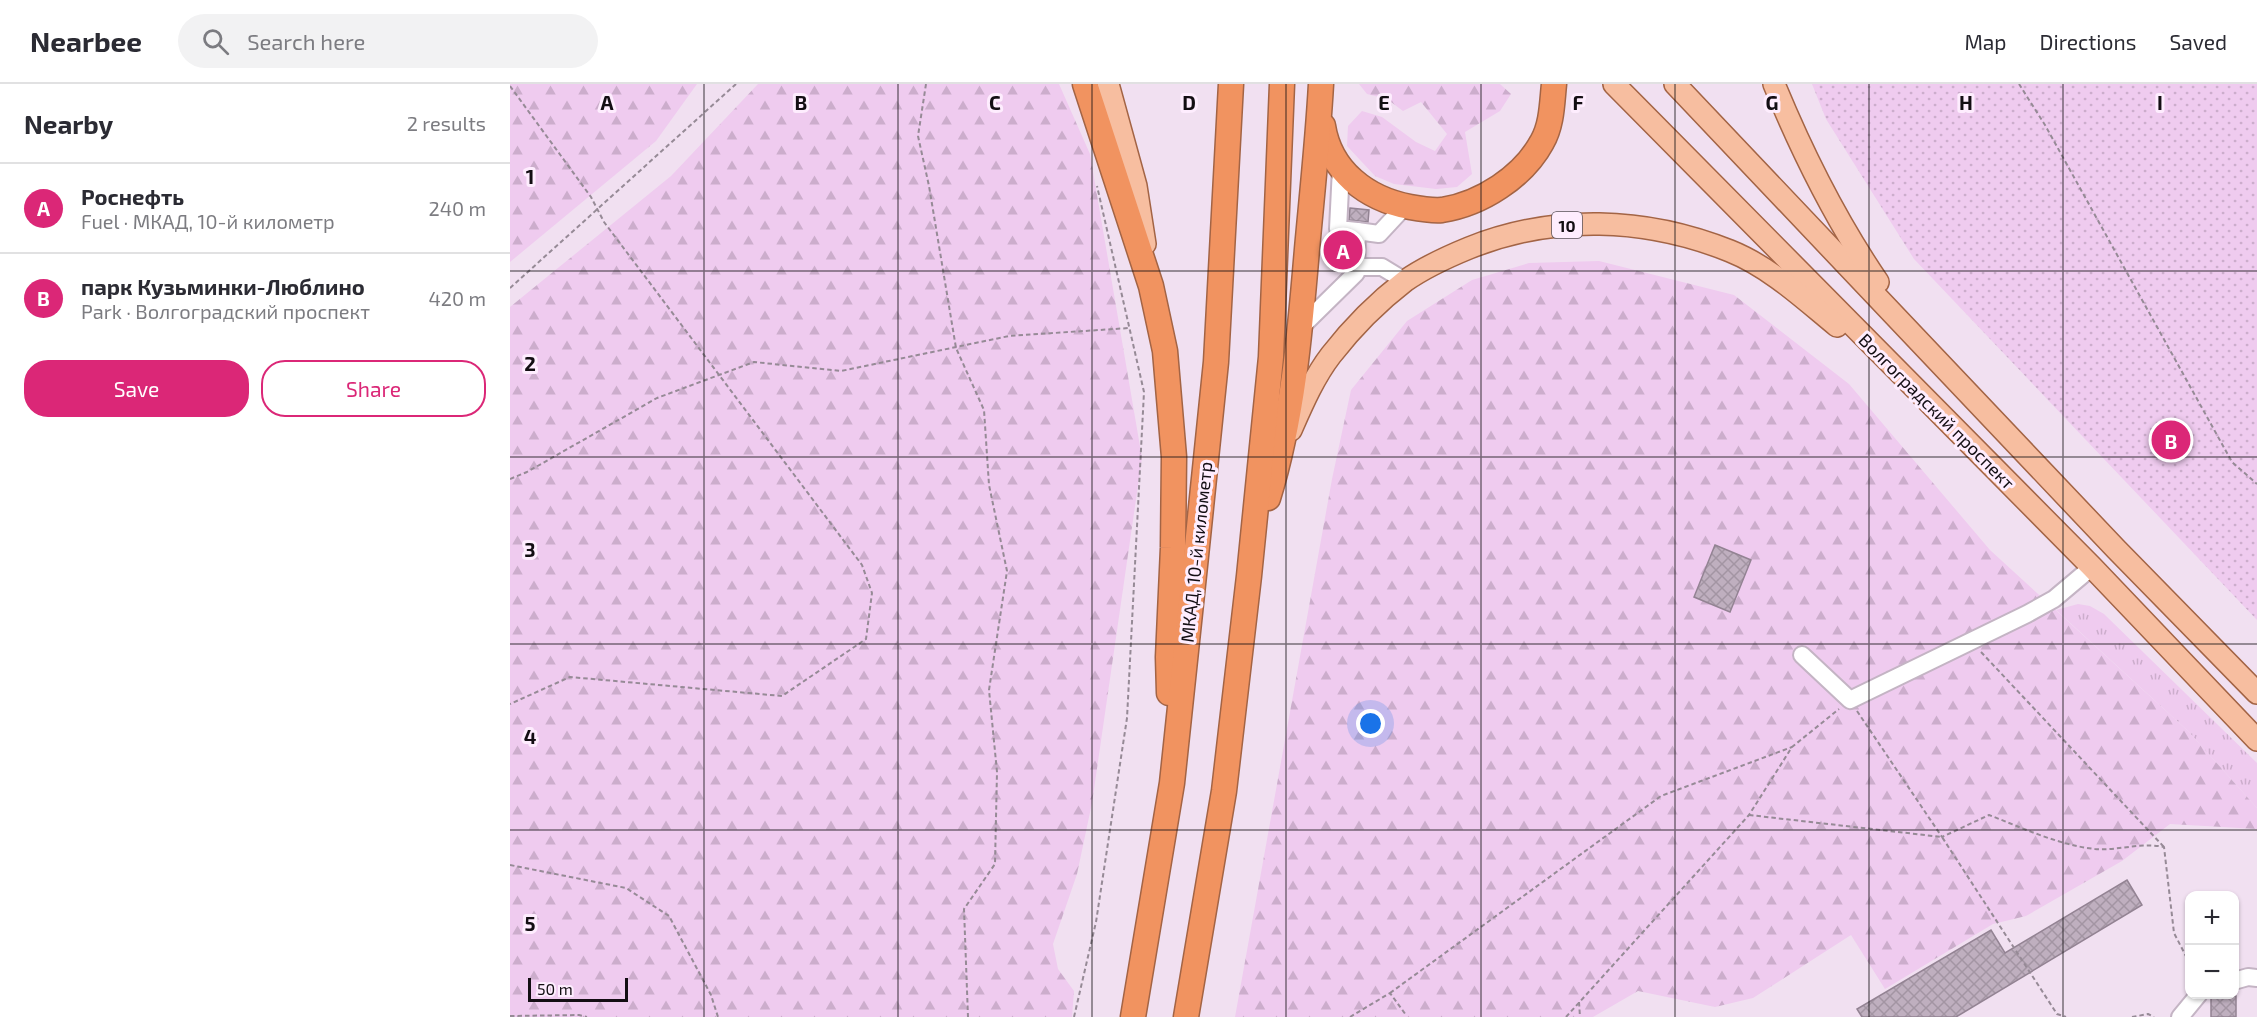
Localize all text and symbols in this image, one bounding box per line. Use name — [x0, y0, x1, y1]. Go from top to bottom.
search box — [178, 14, 598, 68]
text: Nearbee — [30, 24, 142, 58]
icon: search — [199, 25, 232, 58]
text: Search here — [247, 28, 365, 54]
text: Map — [1964, 29, 2007, 54]
text: Directions — [2040, 29, 2136, 54]
text: Saved — [2169, 29, 2227, 54]
text: A — [600, 90, 614, 114]
text: B — [795, 90, 807, 114]
text: C — [989, 90, 1001, 114]
text: D — [1182, 90, 1196, 114]
text: E — [1378, 90, 1390, 114]
text: F — [1572, 90, 1584, 114]
text: G — [1766, 90, 1778, 114]
text: H — [1959, 90, 1973, 114]
text: I — [2157, 90, 2163, 114]
text: Nearby — [24, 108, 113, 139]
text: 2 results — [407, 111, 486, 135]
text: 1 — [526, 164, 534, 188]
text: Роснефть — [81, 183, 184, 209]
text: A — [37, 196, 50, 220]
text: 240 m — [428, 196, 486, 220]
text: Fuel · МКАД, 10-й километр — [81, 209, 335, 233]
road number: 10 — [1552, 212, 1582, 238]
pin: A — [1324, 228, 1362, 272]
text: парк Кузьминки-Люблино — [81, 273, 365, 299]
text: B — [37, 286, 50, 310]
text: 420 m — [428, 286, 486, 310]
text: Park · Волгоградский проспект — [81, 299, 370, 323]
street label: Волгоградский проспект — [1855, 329, 2020, 494]
text: 2 — [524, 351, 536, 375]
button: Save — [24, 360, 249, 417]
button: Share — [261, 360, 486, 417]
pin: B — [2152, 418, 2190, 462]
street label: МКАД, 10-й километр — [1176, 460, 1216, 644]
text: 3 — [524, 537, 536, 561]
your location — [1356, 709, 1385, 738]
text: 4 — [524, 724, 537, 748]
map controls — [2185, 891, 2239, 999]
button: + — [2185, 891, 2239, 945]
text: 5 — [524, 911, 536, 935]
button: − — [2185, 945, 2239, 999]
scale bar — [528, 975, 628, 1002]
text: 50 m — [537, 979, 573, 998]

